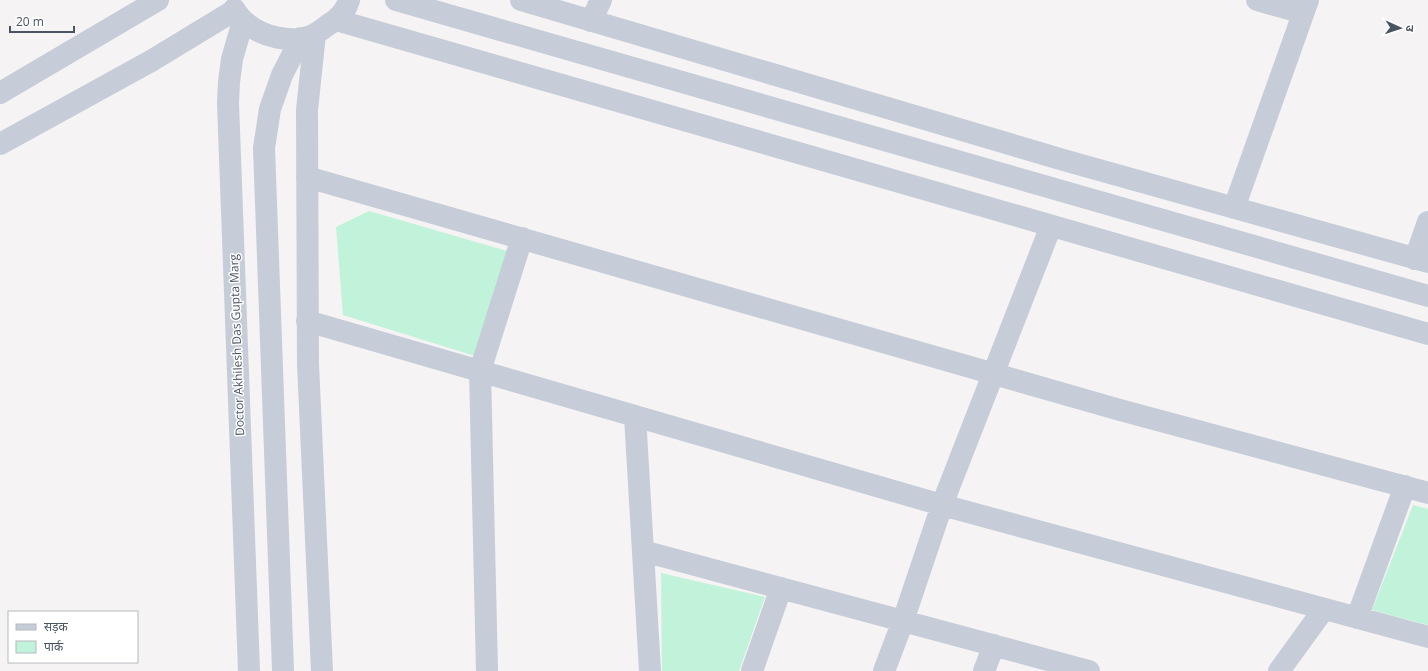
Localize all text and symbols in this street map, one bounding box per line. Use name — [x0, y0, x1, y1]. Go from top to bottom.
scale bar — [10, 8, 74, 34]
north arrow — [1380, 8, 1420, 48]
text: 20 m — [16, 13, 44, 30]
text: उ — [1403, 25, 1418, 33]
street label: Doctor Akhilesh Das Gupta Marg — [225, 253, 248, 436]
legend — [8, 611, 138, 663]
text: सड़क — [44, 618, 69, 635]
text: पार्क — [44, 638, 64, 655]

